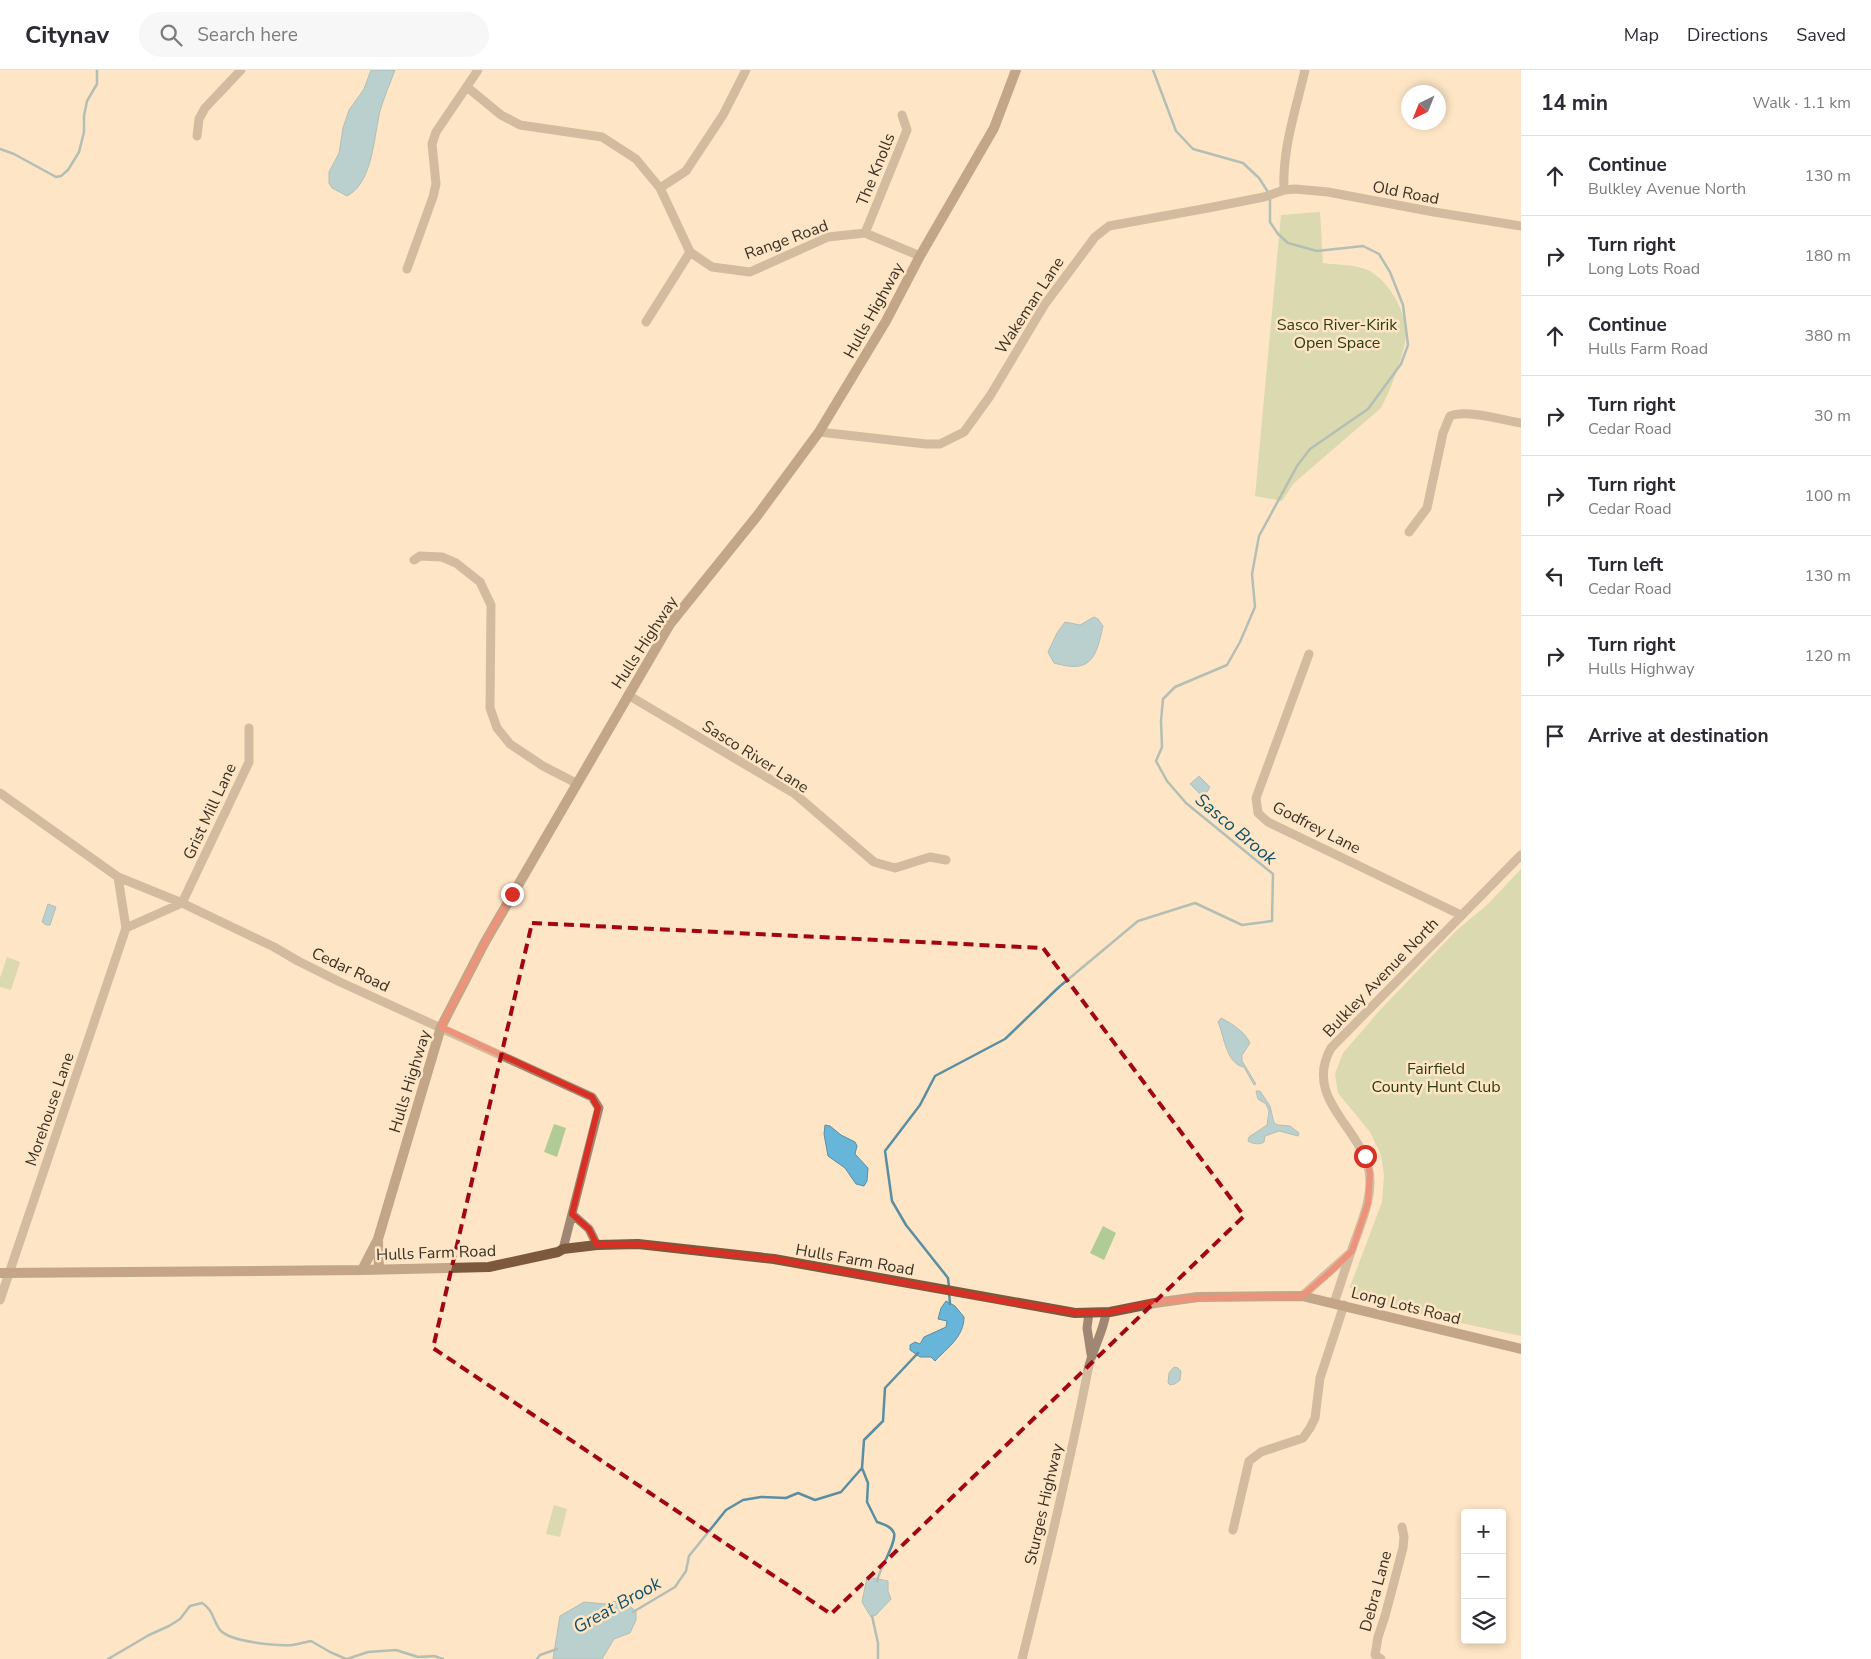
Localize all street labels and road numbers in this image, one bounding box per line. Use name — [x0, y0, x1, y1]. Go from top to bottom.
street label: The Knolls — [851, 130, 900, 209]
street label: Old Road — [1371, 176, 1441, 210]
street label: Range Road — [741, 215, 831, 265]
street label: Wakeman Lane — [990, 253, 1069, 358]
street label: Hulls Highway — [838, 258, 910, 362]
street label: Hulls Highway — [607, 591, 684, 693]
street label: Sasco River Lane — [698, 715, 813, 798]
street label: Grist Mill Lane — [178, 760, 242, 863]
street label: Godfrey Lane — [1269, 796, 1364, 860]
street label: Bulkley Avenue North — [1318, 913, 1444, 1042]
street label: Cedar Road — [308, 942, 393, 998]
street label: Hulls Highway — [384, 1026, 436, 1135]
street label: Morehouse Lane — [20, 1050, 80, 1169]
street label: Hulls Farm Road — [794, 1239, 916, 1281]
street label: Hulls Farm Road — [376, 1240, 496, 1266]
street label: Long Lots Road — [1349, 1282, 1463, 1330]
street label: Sturges Highway — [1019, 1441, 1069, 1567]
street label: Debra Lane — [1355, 1548, 1397, 1634]

